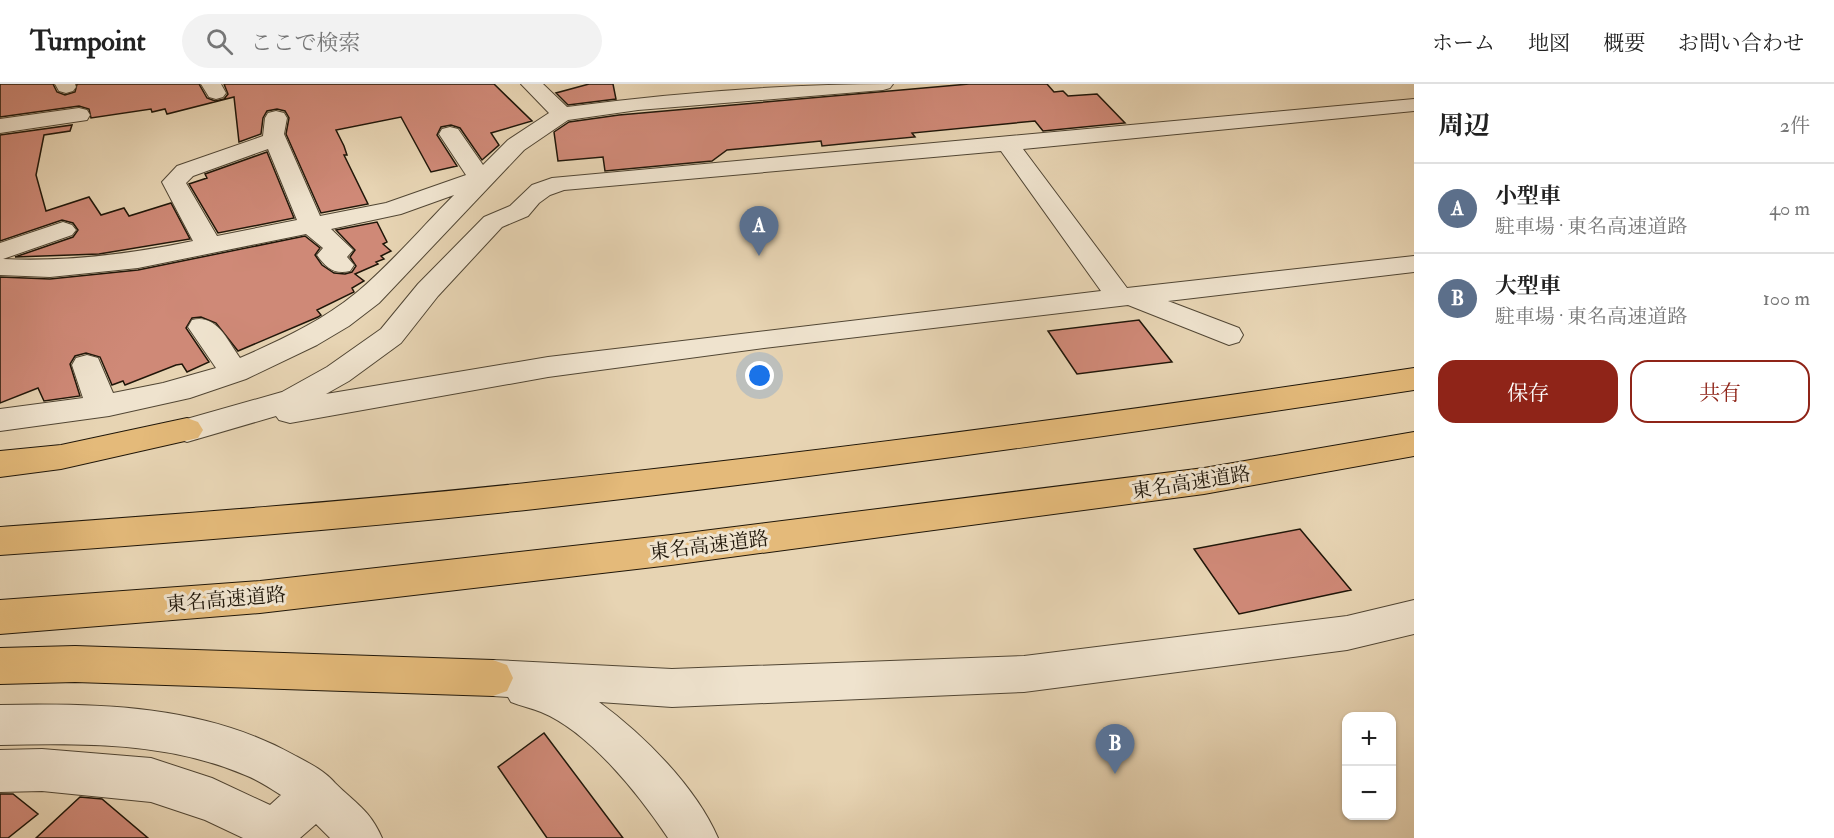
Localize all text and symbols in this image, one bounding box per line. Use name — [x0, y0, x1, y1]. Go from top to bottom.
search box — [182, 14, 602, 68]
text: Turnpoint — [30, 24, 146, 59]
icon: search — [203, 25, 236, 58]
text: ここで検索 — [251, 29, 361, 57]
text: ホーム — [1432, 30, 1495, 57]
text: 地図 — [1528, 30, 1570, 57]
text: 概要 — [1603, 30, 1645, 57]
text: お問い合わせ — [1678, 30, 1804, 57]
text: 周辺 — [1438, 110, 1490, 142]
text: 2件 — [1780, 113, 1810, 138]
text: 小型車 — [1495, 182, 1561, 210]
text: A — [1451, 196, 1464, 221]
text: 40 m — [1769, 196, 1810, 221]
pin: A — [740, 206, 778, 256]
text: 駐車場 · 東名高速道路 — [1495, 214, 1687, 239]
text: 大型車 — [1495, 272, 1561, 300]
text: B — [1451, 286, 1464, 311]
text: 100 m — [1763, 286, 1810, 311]
text: 駐車場 · 東名高速道路 — [1495, 304, 1687, 329]
button: 保存 — [1438, 360, 1618, 423]
button: 共有 — [1630, 360, 1810, 423]
your location — [745, 361, 774, 390]
street label: 東名高速道路 — [1130, 461, 1252, 504]
street label: 東名高速道路 — [648, 526, 770, 565]
street label: 東名高速道路 — [165, 582, 287, 617]
map controls — [1342, 712, 1396, 820]
button: + — [1342, 712, 1396, 766]
pin: B — [1096, 724, 1134, 774]
button: − — [1342, 766, 1396, 820]

